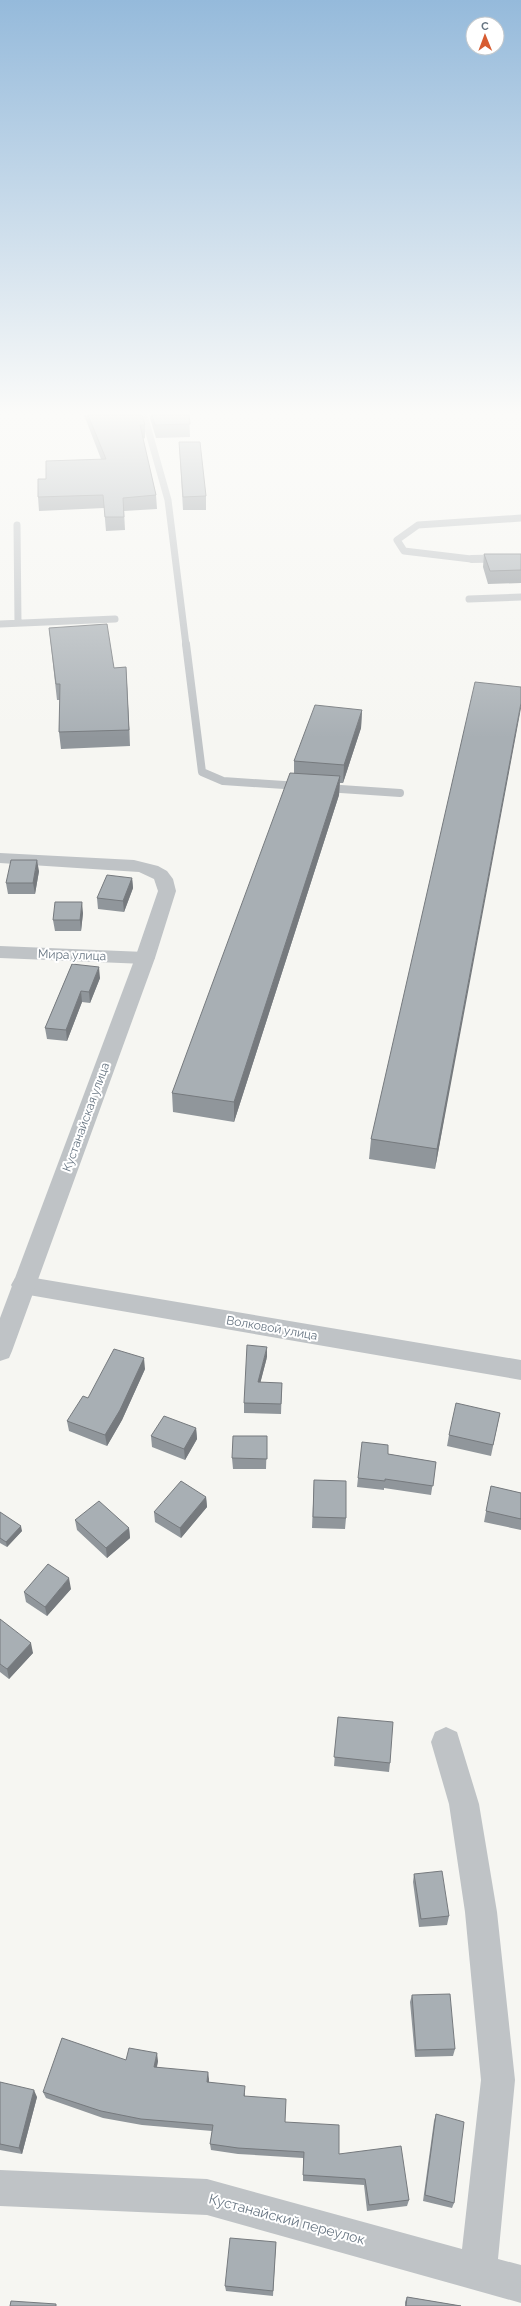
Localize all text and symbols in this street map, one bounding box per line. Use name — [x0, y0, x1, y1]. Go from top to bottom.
north arrow — [465, 16, 505, 56]
text: С — [481, 20, 489, 33]
street label: Мира улица — [38, 947, 106, 963]
street label: Кустанайская улица — [60, 1060, 112, 1174]
street label: Волковой улица — [225, 1313, 319, 1343]
street label: Кустанайский переулок — [207, 2190, 367, 2248]

